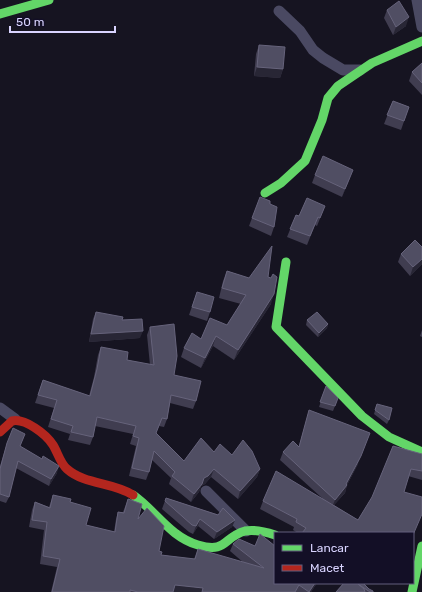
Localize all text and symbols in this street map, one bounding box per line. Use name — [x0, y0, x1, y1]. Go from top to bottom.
scale bar — [10, 8, 115, 34]
text: 50 m — [16, 15, 44, 29]
legend — [274, 532, 414, 584]
text: Lancar — [310, 541, 349, 555]
text: Macet — [310, 561, 344, 575]

